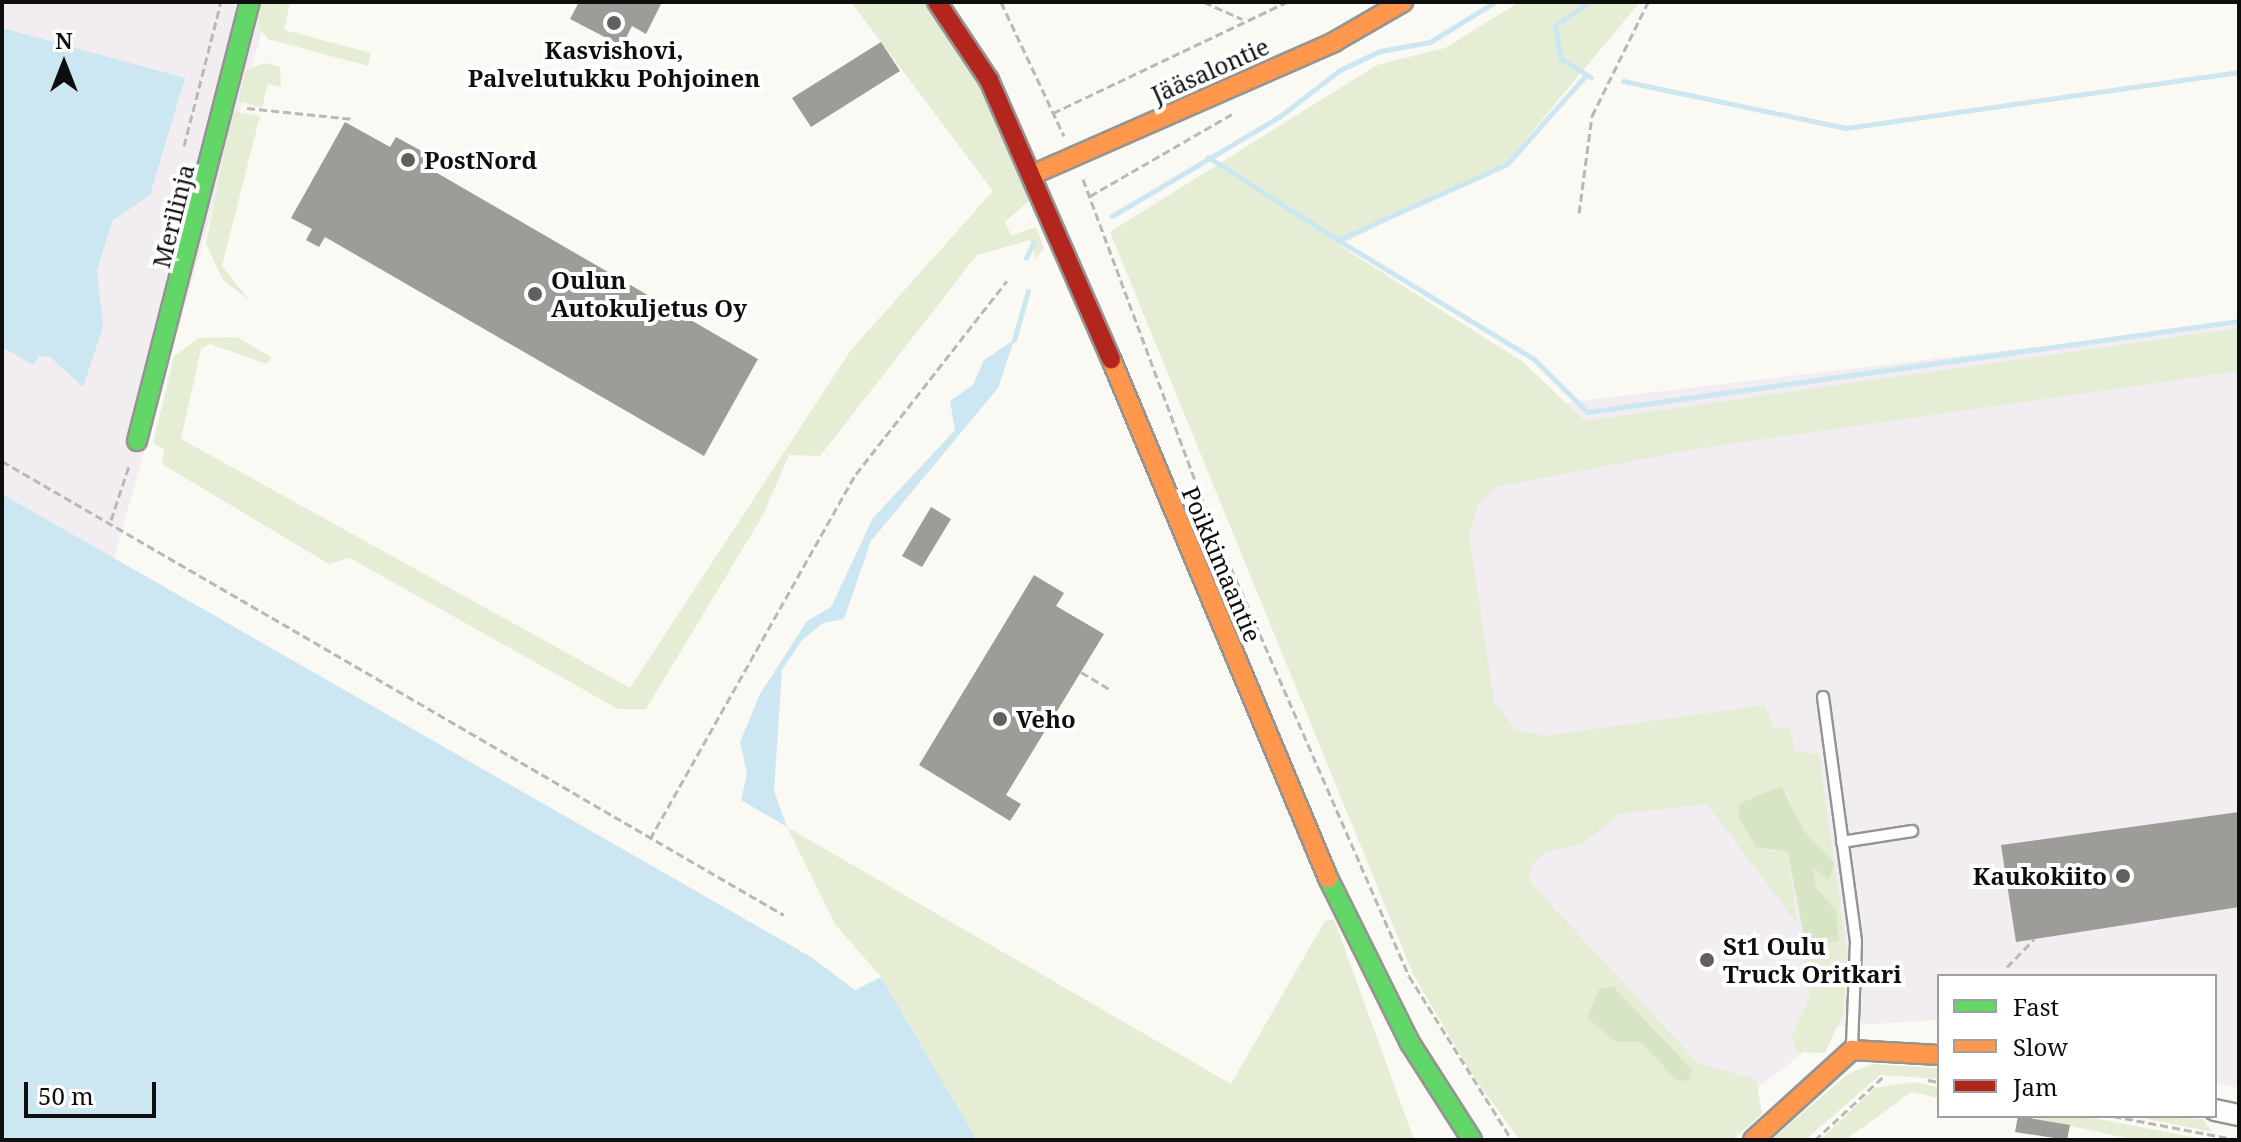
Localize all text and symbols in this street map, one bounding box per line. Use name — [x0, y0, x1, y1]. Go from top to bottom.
marker: Kasvishovi, Palvelutukku Pohjoinen — [605, 14, 623, 32]
north arrow — [24, 24, 104, 104]
text: N — [55, 25, 73, 55]
street label: Jääsalontie — [1147, 31, 1273, 109]
place label: Kasvishovi, Palvelutukku Pohjoinen — [468, 36, 760, 92]
place label: PostNord — [424, 146, 537, 174]
marker: PostNord — [399, 151, 417, 169]
street label: Merilinja — [146, 161, 200, 271]
place label: Oulun Autokuljetus Oy — [551, 266, 747, 322]
marker: Oulun Autokuljetus Oy — [526, 285, 544, 303]
street label: Poikkimaantie — [1176, 482, 1268, 646]
place label: Veho — [1016, 705, 1076, 733]
marker: Veho — [991, 710, 1009, 728]
place label: Kaukokiito — [1973, 862, 2107, 890]
marker: Kaukokiito — [2114, 867, 2132, 885]
place label: St1 Oulu Truck Oritkari — [1723, 932, 1902, 988]
marker: St1 Oulu Truck Oritkari — [1698, 951, 1716, 969]
legend — [1937, 974, 2217, 1118]
text: Fast — [2013, 990, 2059, 1023]
text: Slow — [2013, 1030, 2068, 1063]
scale bar — [28, 1066, 160, 1116]
text: Jam — [2013, 1070, 2058, 1103]
text: 50 m — [38, 1079, 94, 1112]

